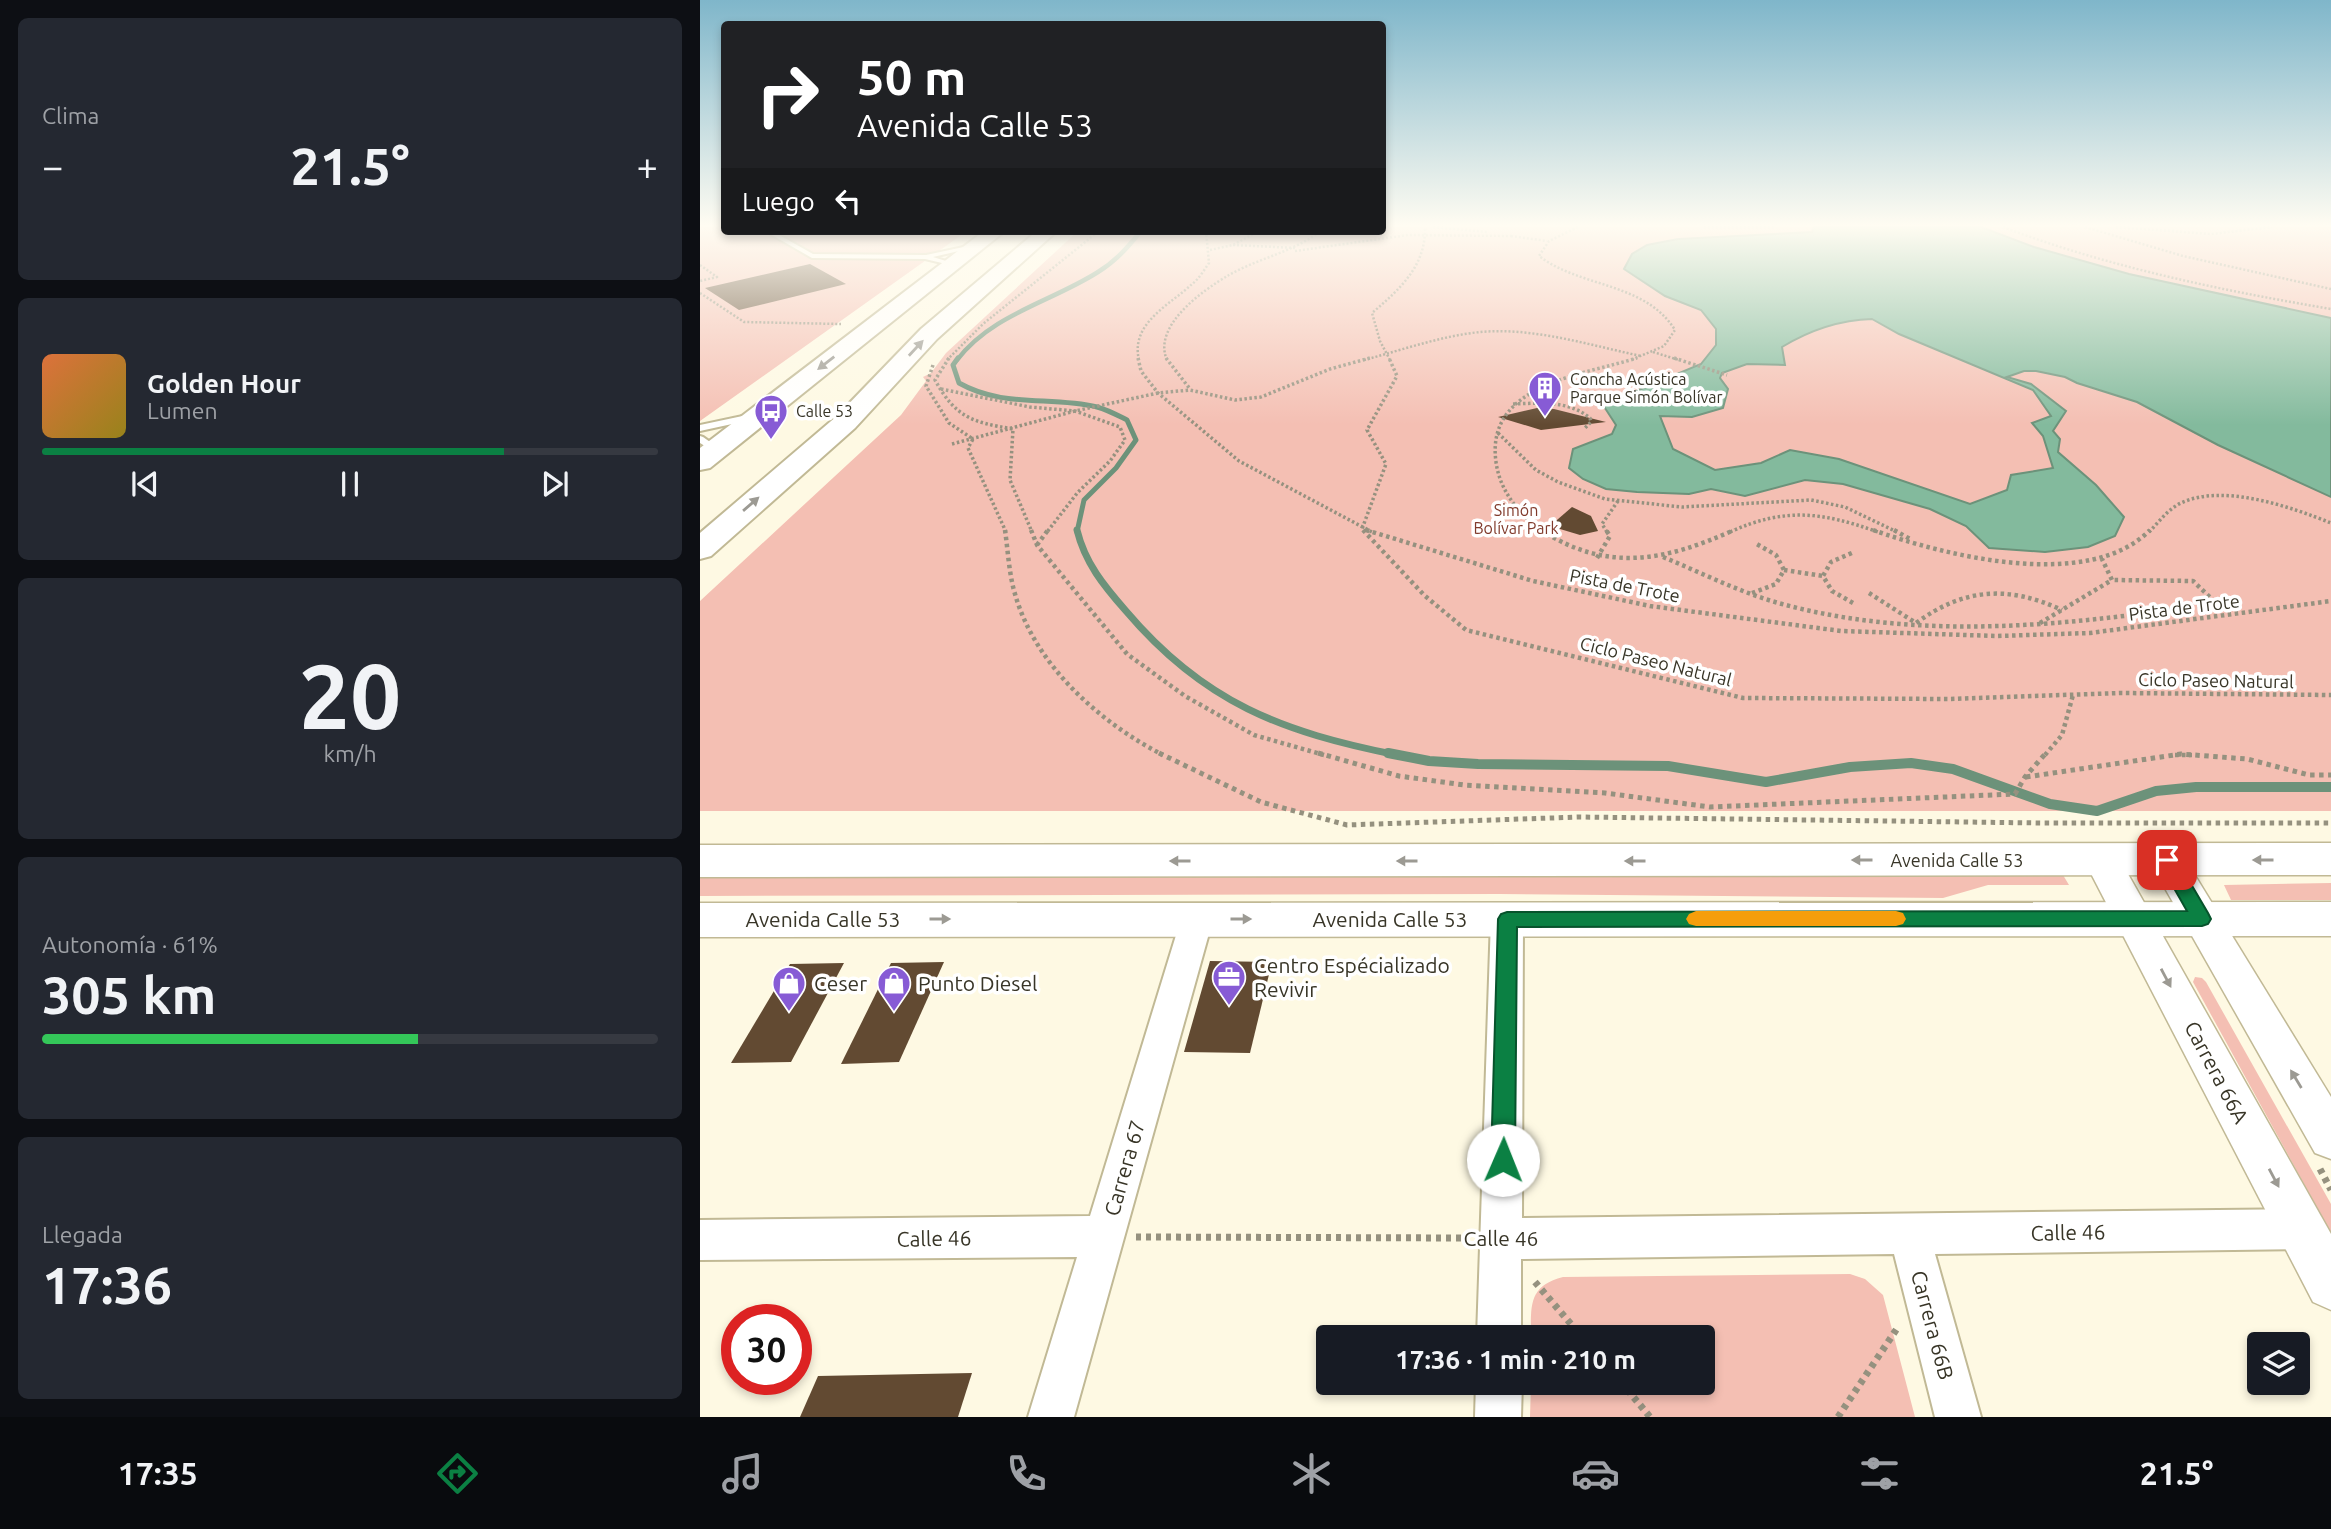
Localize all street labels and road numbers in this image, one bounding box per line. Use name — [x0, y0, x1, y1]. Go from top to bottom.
street label: Pista de Trote — [1568, 565, 1682, 605]
street label: Pista de Trote — [2127, 590, 2241, 624]
street label: Ciclo Paseo Natural — [1578, 632, 1734, 690]
street label: Ciclo Paseo Natural — [2138, 669, 2294, 691]
street label: Avenida Calle 53 — [1891, 850, 2023, 870]
street label: Avenida Calle 53 — [746, 907, 900, 931]
street label: Avenida Calle 53 — [1313, 907, 1467, 931]
street label: Carrera 66A — [2180, 1017, 2254, 1127]
street label: Carrera 67 — [1099, 1117, 1149, 1219]
street label: Calle 46 — [2030, 1219, 2106, 1245]
street label: Calle 46 — [896, 1225, 972, 1251]
street label: Calle 46 — [1464, 1226, 1538, 1250]
street label: Carrera 66B — [1907, 1268, 1959, 1382]

